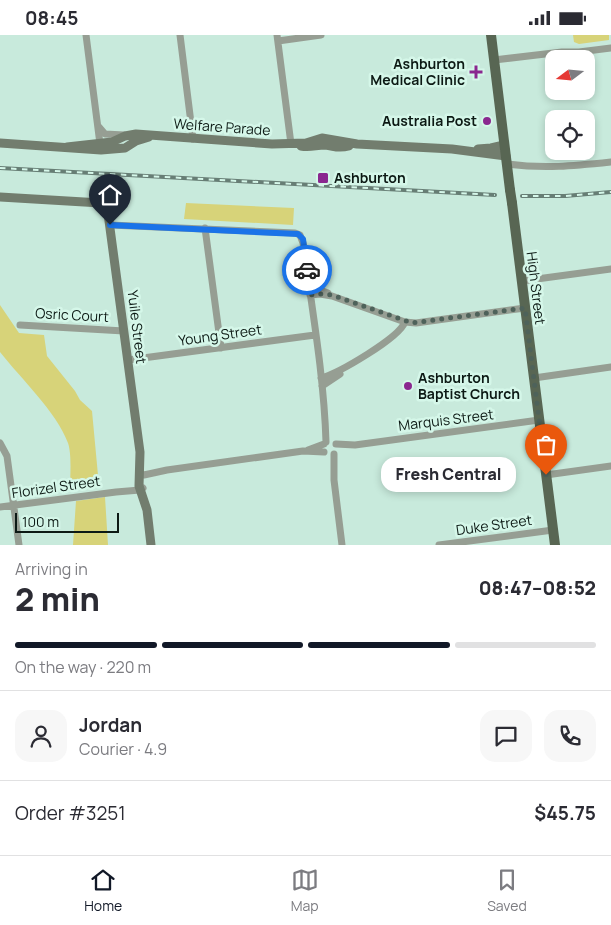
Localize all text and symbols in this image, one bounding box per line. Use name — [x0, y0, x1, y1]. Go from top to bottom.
text: 08:45 — [25, 5, 78, 31]
north arrow — [545, 50, 595, 100]
map controls — [545, 50, 595, 160]
place label: Ashburton Medical Clinic — [370, 54, 465, 89]
marker: Ashburton Medical Clinic — [469, 65, 483, 79]
button: locate — [545, 110, 595, 160]
place label: Australia Post — [382, 111, 477, 130]
street label: Welfare Parade — [173, 114, 271, 139]
marker: Australia Post — [481, 115, 493, 127]
place label: Ashburton — [334, 168, 406, 187]
marker: Ashburton — [316, 171, 330, 185]
pin — [89, 174, 131, 225]
icon: home — [96, 181, 124, 209]
courier — [282, 245, 332, 295]
street label: High Street — [523, 250, 550, 326]
icon: car — [293, 256, 321, 284]
street label: Yuile Street — [124, 289, 151, 365]
street label: Osric Court — [35, 303, 110, 326]
street label: Young Street — [177, 319, 263, 350]
place label: Ashburton Baptist Church — [418, 368, 520, 403]
marker: Ashburton Baptist Church — [402, 380, 414, 392]
street label: Marquis Street — [397, 404, 495, 435]
pin — [525, 424, 567, 475]
icon: bag — [532, 431, 560, 459]
callout: Fresh Central — [381, 457, 516, 493]
text: Fresh Central — [396, 463, 501, 485]
street label: Florizel Street — [10, 471, 102, 502]
scale bar — [15, 510, 119, 533]
street label: Duke Street — [455, 510, 534, 539]
text: 100 m — [22, 512, 59, 531]
text: Arriving in — [15, 558, 88, 580]
text: 08:47–08:52 — [479, 575, 596, 601]
text: 2 min — [15, 577, 100, 621]
text: On the way · 220 m — [15, 656, 151, 678]
button: person — [15, 710, 67, 762]
button: chat — [480, 710, 532, 762]
button: phone — [544, 710, 596, 762]
text: Jordan — [79, 712, 142, 738]
text: Courier · 4.9 — [79, 738, 167, 760]
text: Order #3251 — [15, 800, 126, 826]
text: $45.75 — [534, 800, 596, 826]
tab: Home — [84, 866, 122, 915]
tab: Map — [291, 866, 319, 915]
tab: Saved — [487, 866, 527, 915]

